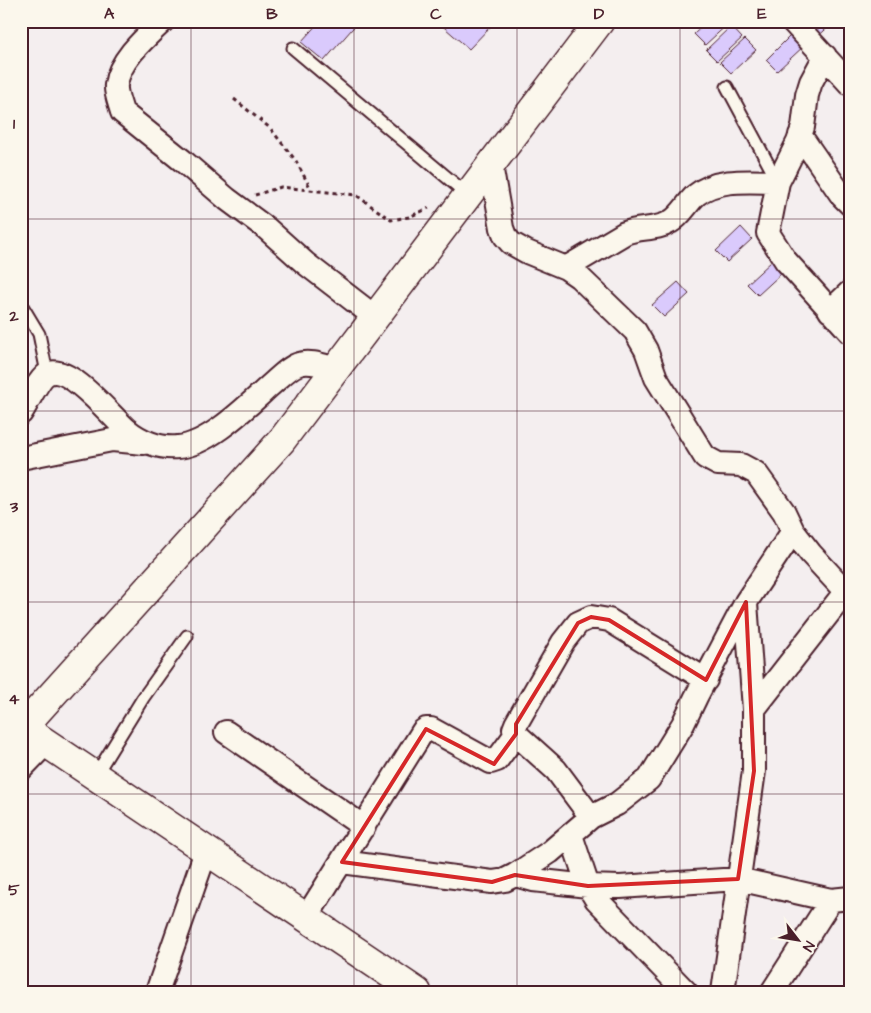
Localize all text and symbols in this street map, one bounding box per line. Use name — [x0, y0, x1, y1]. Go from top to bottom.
text: A — [104, 3, 115, 25]
text: B — [266, 3, 278, 25]
text: C — [430, 3, 442, 25]
text: D — [594, 3, 605, 25]
text: E — [757, 3, 767, 25]
text: 1 — [13, 113, 16, 135]
text: 2 — [8, 305, 19, 327]
text: 3 — [9, 496, 19, 518]
text: 4 — [9, 688, 20, 710]
text: 5 — [8, 879, 20, 901]
north arrow — [774, 916, 824, 966]
text: N — [797, 937, 819, 955]

